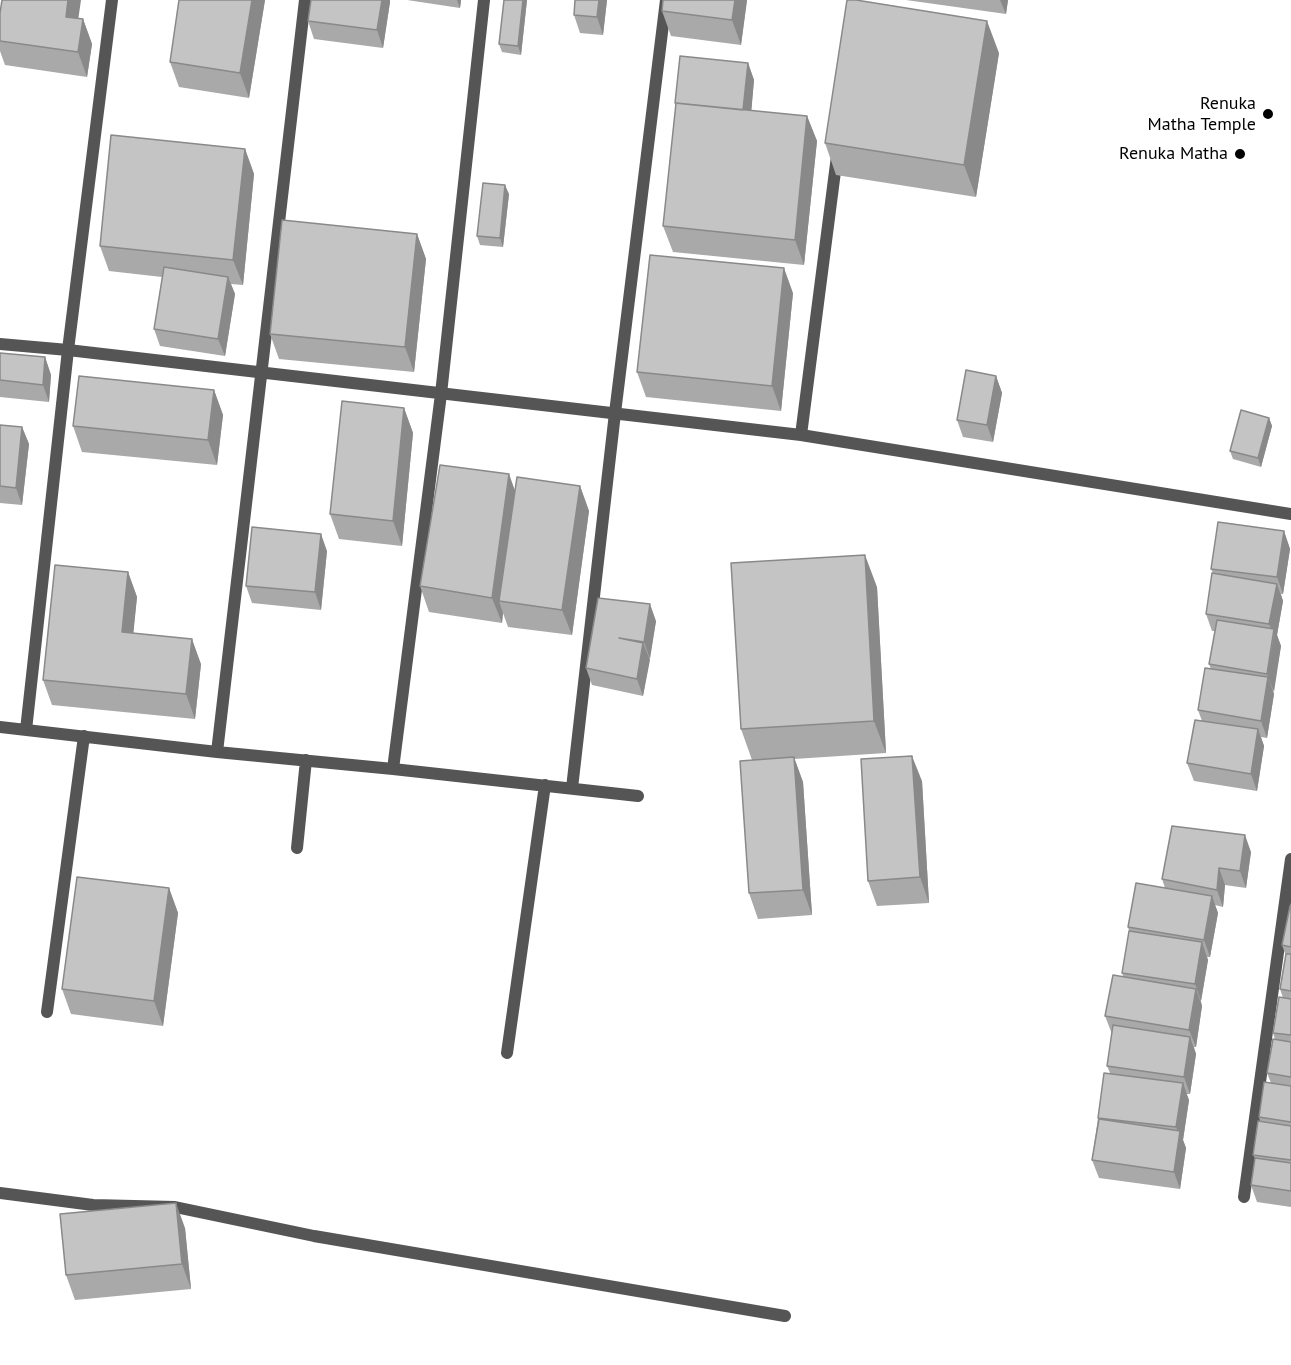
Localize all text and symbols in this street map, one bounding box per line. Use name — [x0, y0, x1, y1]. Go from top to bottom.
place label: Renuka Matha Temple — [1148, 93, 1256, 136]
marker: Renuka Matha Temple — [1261, 107, 1275, 121]
place label: Renuka Matha — [1119, 143, 1228, 165]
marker: Renuka Matha — [1233, 147, 1247, 161]

